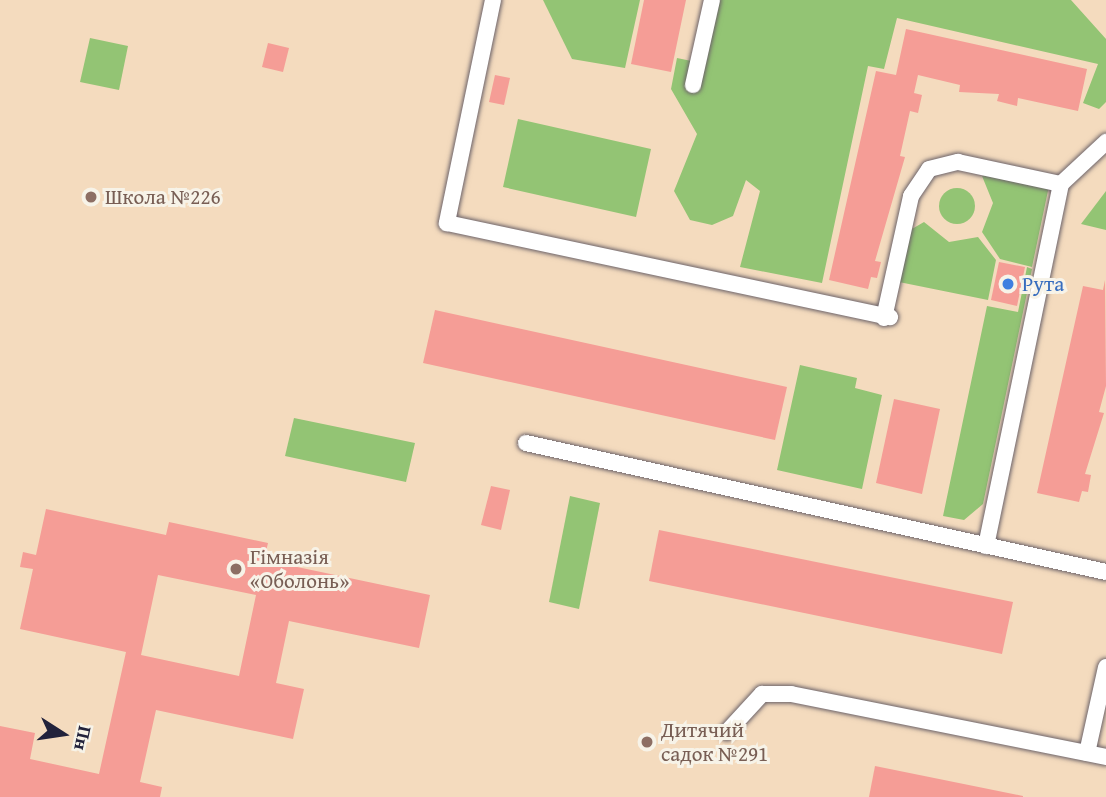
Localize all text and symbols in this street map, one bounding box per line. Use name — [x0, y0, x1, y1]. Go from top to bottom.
place label: Школа №226 — [105, 184, 221, 210]
marker: Школа №226 — [83, 189, 99, 205]
place label: Рута — [1022, 271, 1064, 297]
marker: Рута — [1000, 276, 1016, 292]
place label: Гімназія «Оболонь» — [250, 544, 349, 594]
marker: Гімназія «Оболонь» — [228, 561, 244, 577]
north arrow — [28, 699, 98, 769]
place label: Дитячий садок №291 — [661, 717, 768, 767]
text: Пн — [67, 724, 100, 753]
marker: Дитячий садок №291 — [639, 734, 655, 750]

